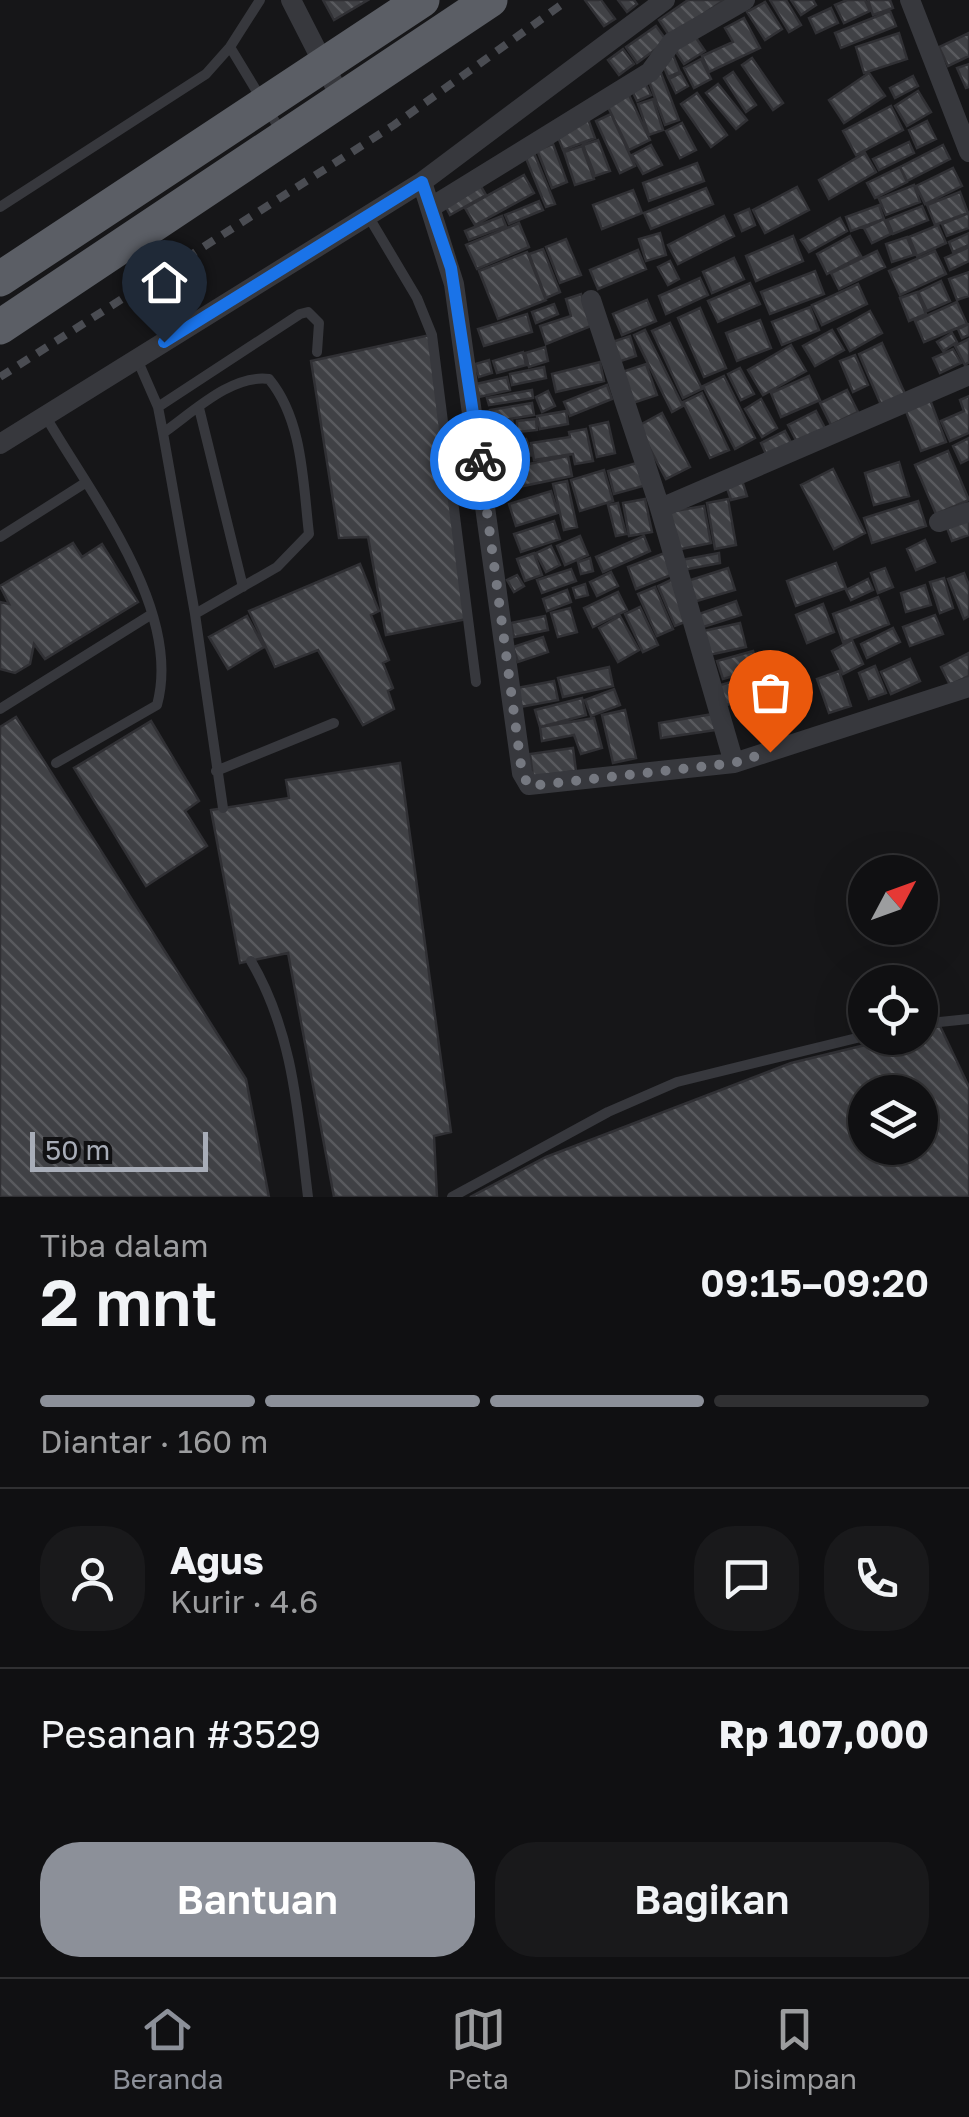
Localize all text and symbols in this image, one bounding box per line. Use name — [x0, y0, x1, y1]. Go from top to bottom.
pin — [122, 240, 207, 343]
icon: home — [137, 255, 192, 310]
courier — [430, 410, 530, 510]
icon: bike — [453, 433, 508, 488]
pin — [728, 650, 813, 753]
icon: bag — [743, 665, 798, 720]
north arrow — [848, 855, 938, 945]
map controls — [848, 855, 938, 1165]
button: locate — [848, 965, 938, 1055]
button: layers — [848, 1075, 938, 1165]
scale bar — [30, 1127, 208, 1172]
text: 50 m — [45, 1133, 110, 1166]
text: Tiba dalam — [40, 1226, 209, 1264]
text: 09:15–09:20 — [700, 1260, 929, 1305]
text: 2 mnt — [40, 1262, 217, 1340]
text: Diantar · 160 m — [40, 1422, 268, 1460]
button: person — [40, 1526, 145, 1631]
button: chat — [694, 1526, 799, 1631]
button: phone — [824, 1526, 929, 1631]
text: Agus — [170, 1537, 264, 1582]
text: Kurir · 4.6 — [170, 1582, 318, 1620]
text: Pesanan #3529 — [40, 1711, 321, 1756]
text: Rp 107,000 — [718, 1711, 929, 1756]
button: Bantuan — [40, 1842, 475, 1957]
button: Bagikan — [495, 1842, 929, 1957]
tab: Beranda — [112, 2002, 224, 2095]
tab: Peta — [447, 2002, 509, 2095]
tab: Disimpan — [733, 2002, 857, 2095]

